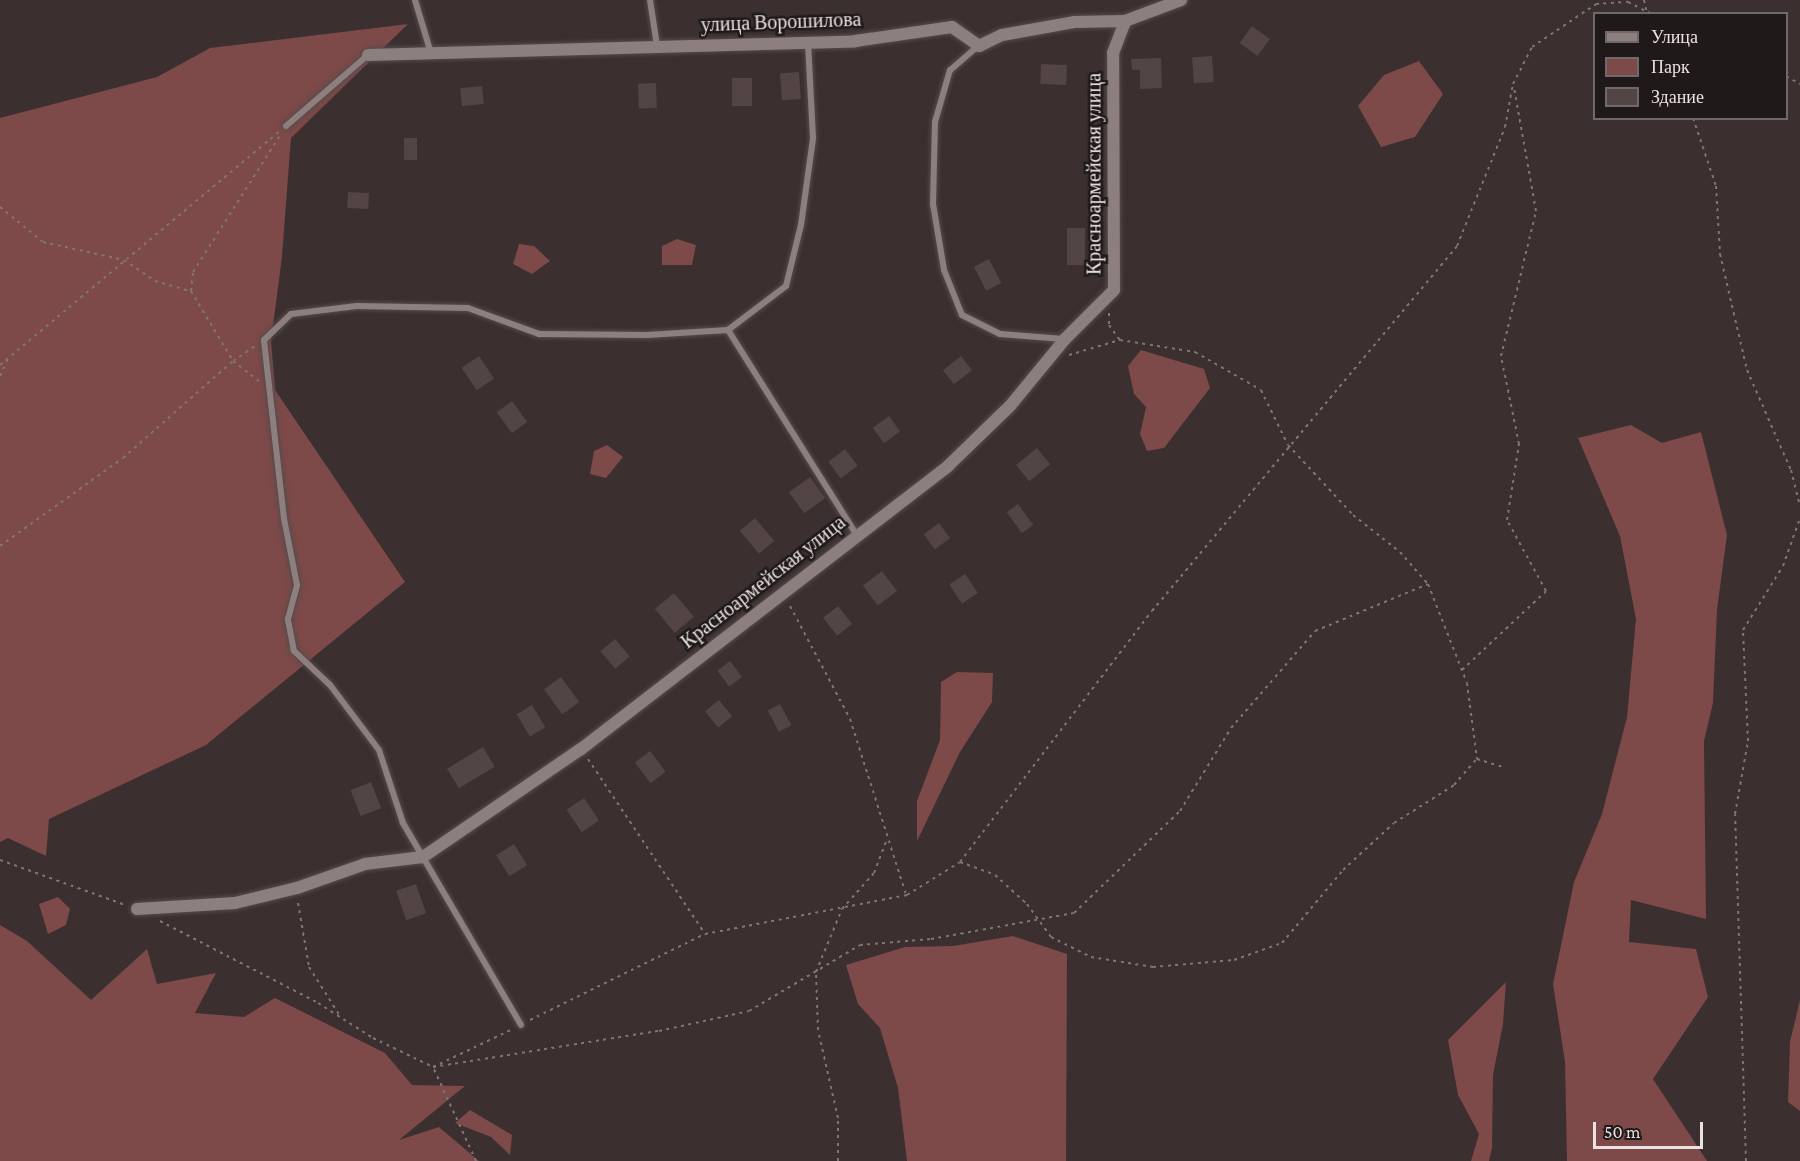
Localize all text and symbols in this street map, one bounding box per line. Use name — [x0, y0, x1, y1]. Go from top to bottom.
street label: улица Ворошилова — [700, 7, 862, 37]
legend — [1593, 12, 1788, 120]
text: Улица — [1651, 27, 1698, 47]
text: Парк — [1651, 57, 1690, 77]
street label: Красноармейская улица — [1082, 73, 1106, 275]
text: Здание — [1651, 87, 1704, 107]
street label: Красноармейская улица — [676, 510, 850, 654]
scale bar — [1596, 1110, 1706, 1148]
text: 50 m — [1604, 1122, 1641, 1142]

